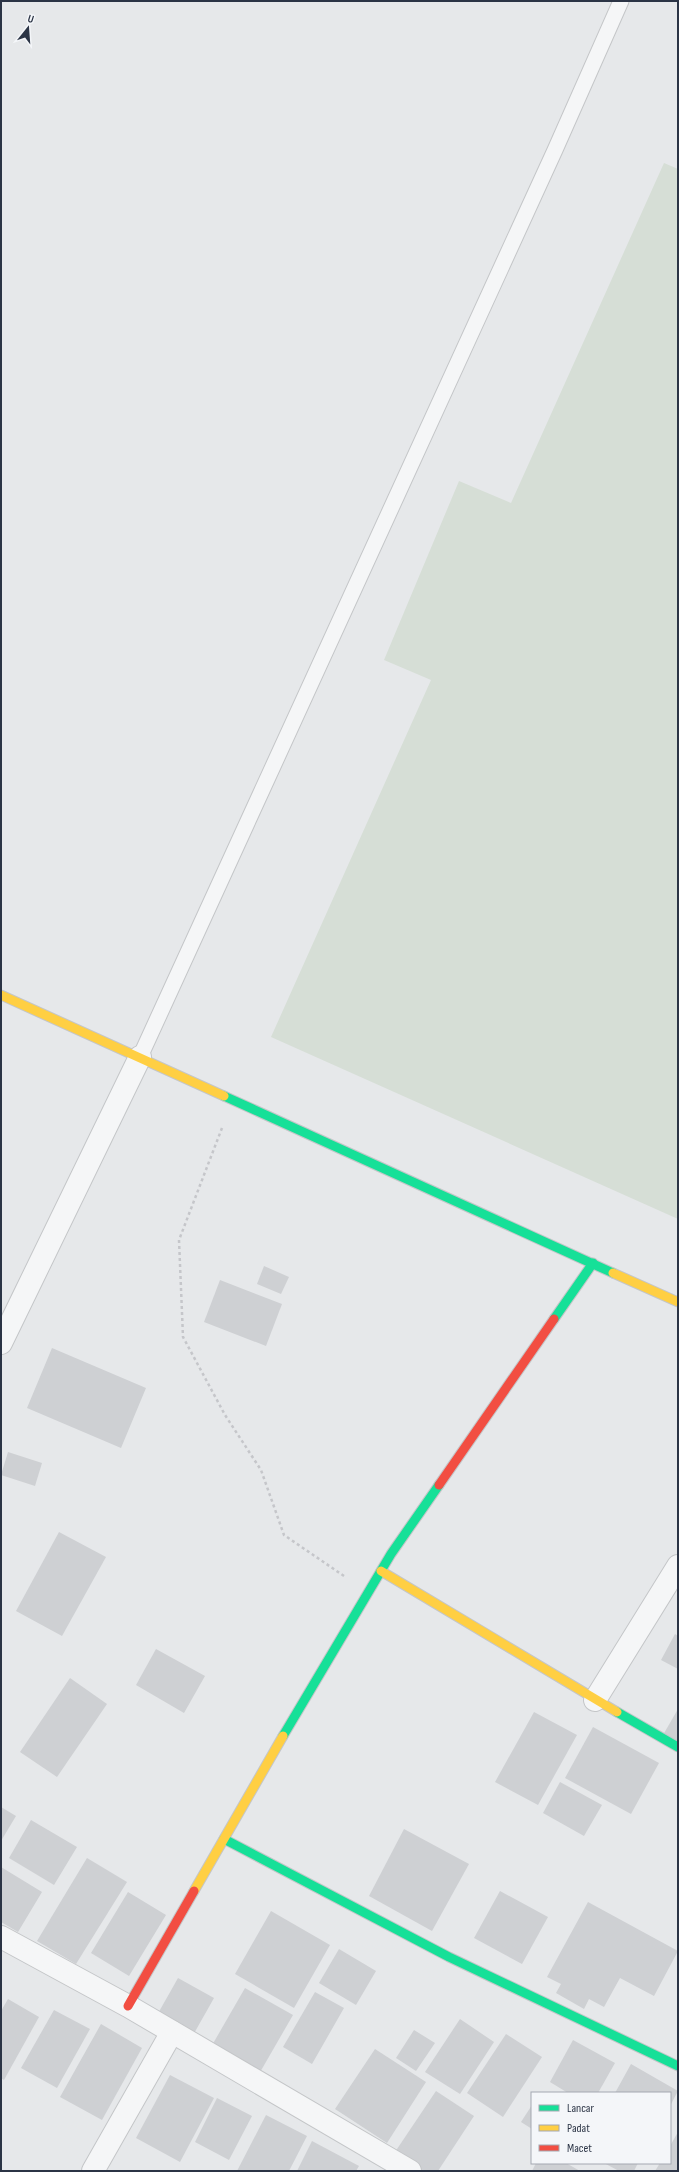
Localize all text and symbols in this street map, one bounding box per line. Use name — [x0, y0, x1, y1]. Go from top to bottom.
north arrow — [8, 8, 48, 48]
text: U — [26, 12, 36, 26]
legend — [531, 2092, 671, 2164]
text: Lancar — [567, 2101, 594, 2116]
text: Padat — [567, 2121, 590, 2136]
text: Macet — [567, 2141, 592, 2156]

